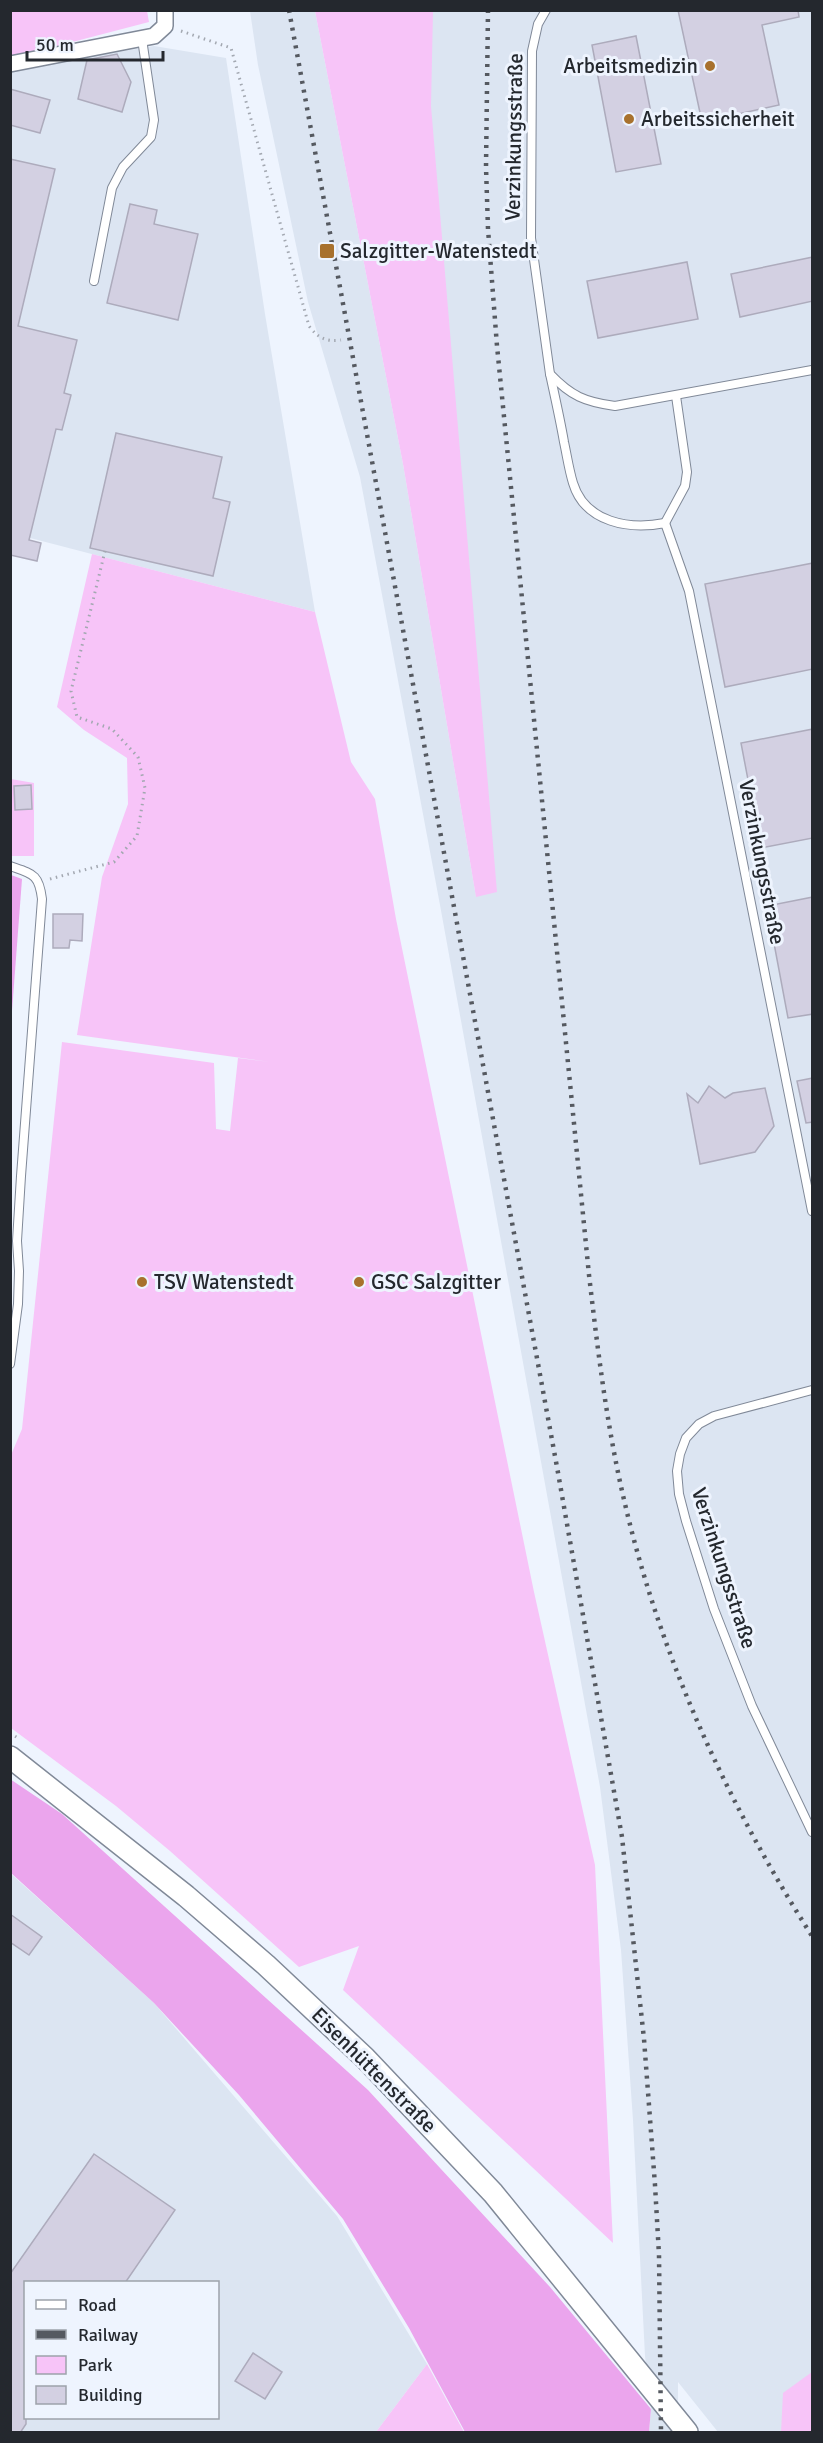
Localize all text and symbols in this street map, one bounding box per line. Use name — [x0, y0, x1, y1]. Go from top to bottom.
scale bar — [27, 24, 164, 62]
text: 50 m — [36, 34, 74, 56]
street label: Verzinkungsstraße — [500, 53, 528, 221]
place label: Arbeitsmedizin — [563, 53, 698, 79]
marker: Arbeitsmedizin — [703, 59, 717, 73]
place label: Arbeitssicherheit — [641, 106, 795, 132]
marker: Arbeitssicherheit — [622, 112, 636, 126]
place label: Salzgitter-Watenstedt — [340, 238, 537, 264]
marker: Salzgitter-Watenstedt — [318, 242, 336, 260]
street label: Verzinkungsstraße — [733, 777, 791, 947]
place label: TSV Watenstedt — [154, 1269, 294, 1295]
place label: GSC Salzgitter — [371, 1269, 501, 1295]
marker: TSV Watenstedt — [135, 1275, 149, 1289]
marker: GSC Salzgitter — [352, 1275, 366, 1289]
street label: Verzinkungsstraße — [686, 1484, 762, 1652]
street label: Eisenhüttenstraße — [306, 2002, 442, 2138]
legend — [24, 2281, 219, 2419]
text: Road — [78, 2294, 117, 2316]
text: Railway — [78, 2324, 139, 2346]
text: Park — [78, 2354, 113, 2376]
text: Building — [78, 2384, 142, 2406]

